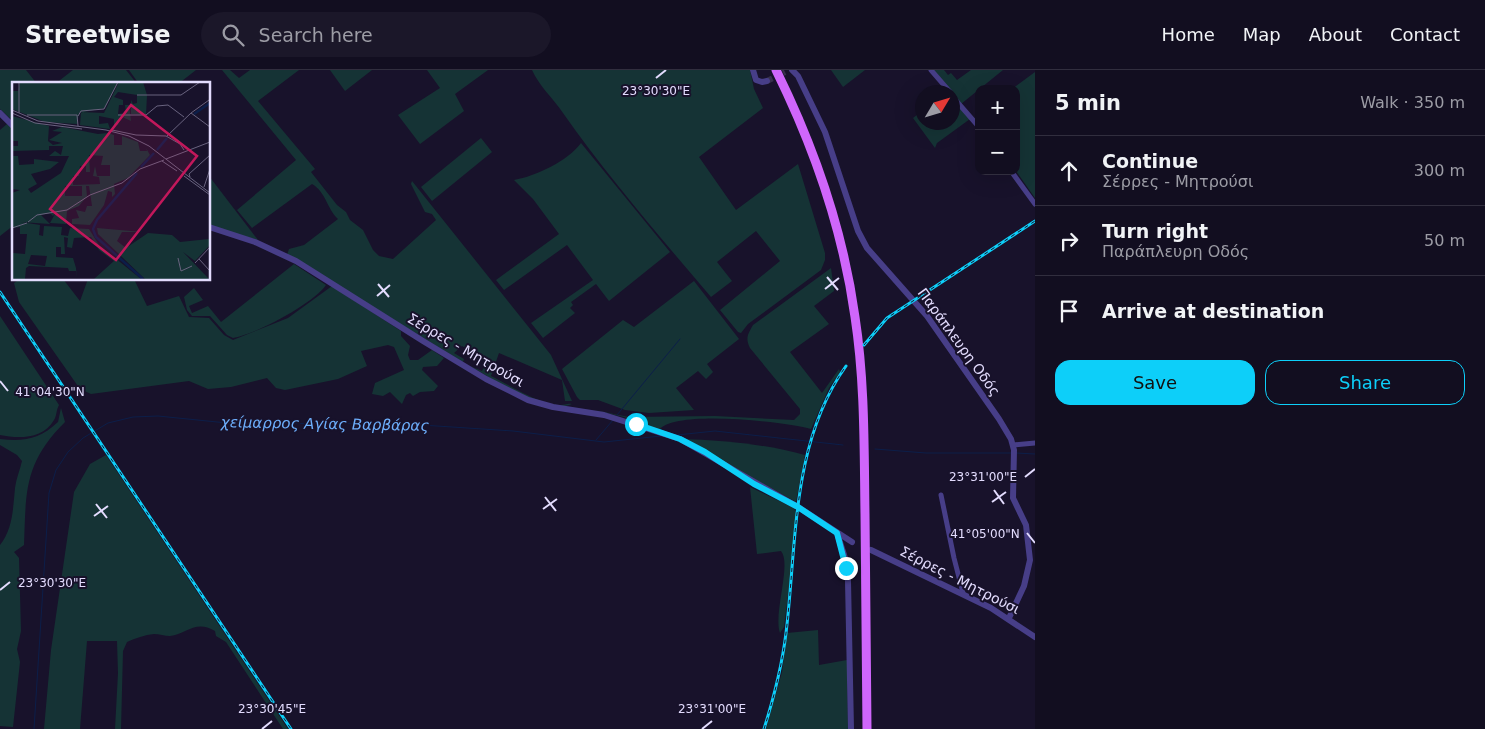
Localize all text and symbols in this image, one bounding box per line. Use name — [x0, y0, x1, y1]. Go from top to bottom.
search box — [201, 12, 551, 57]
text: Streetwise — [25, 21, 171, 49]
icon: search — [219, 21, 247, 49]
text: Search here — [259, 24, 373, 46]
text: Home — [1162, 24, 1215, 45]
text: Map — [1243, 24, 1281, 45]
text: About — [1309, 24, 1362, 45]
text: Contact — [1390, 24, 1460, 45]
inset map — [12, 82, 210, 280]
text: 23°30'30"E — [622, 84, 690, 98]
north arrow — [915, 85, 960, 130]
map controls — [975, 85, 1020, 175]
button: + — [975, 85, 1020, 130]
text: 5 min — [1055, 91, 1121, 115]
text: Walk · 350 m — [1360, 93, 1465, 112]
button: − — [975, 130, 1020, 175]
text: Continue — [1102, 150, 1198, 172]
icon: ahead — [1055, 157, 1083, 185]
text: 300 m — [1414, 161, 1465, 180]
text: Σέρρες - Μητρούσι — [1102, 172, 1253, 191]
text: Turn right — [1102, 220, 1208, 242]
icon: right — [1055, 227, 1083, 255]
text: 50 m — [1424, 231, 1465, 250]
text: Παράπλευρη Οδός — [1102, 242, 1249, 261]
street label: Παράπλευρη Οδός — [915, 285, 1003, 399]
icon: arrive — [1055, 297, 1083, 325]
text: Arrive at destination — [1102, 300, 1324, 322]
street label: Σέρρες - Μητρούσι — [405, 310, 528, 390]
button: Save — [1055, 360, 1255, 405]
button: Share — [1265, 360, 1465, 405]
text: 41°04'30"N — [15, 385, 85, 399]
water label: χείμαρρος Αγίας Βαρβάρας — [220, 413, 429, 435]
route start — [625, 413, 648, 436]
text: 23°31'00"E — [949, 470, 1017, 484]
text: 41°05'00"N — [950, 527, 1020, 541]
street label: Σέρρες - Μητρούσι — [897, 543, 1023, 617]
route end — [835, 557, 858, 580]
text: 23°30'30"E — [18, 576, 86, 590]
text: 23°30'45"E — [238, 702, 306, 716]
text: 23°31'00"E — [678, 702, 746, 716]

